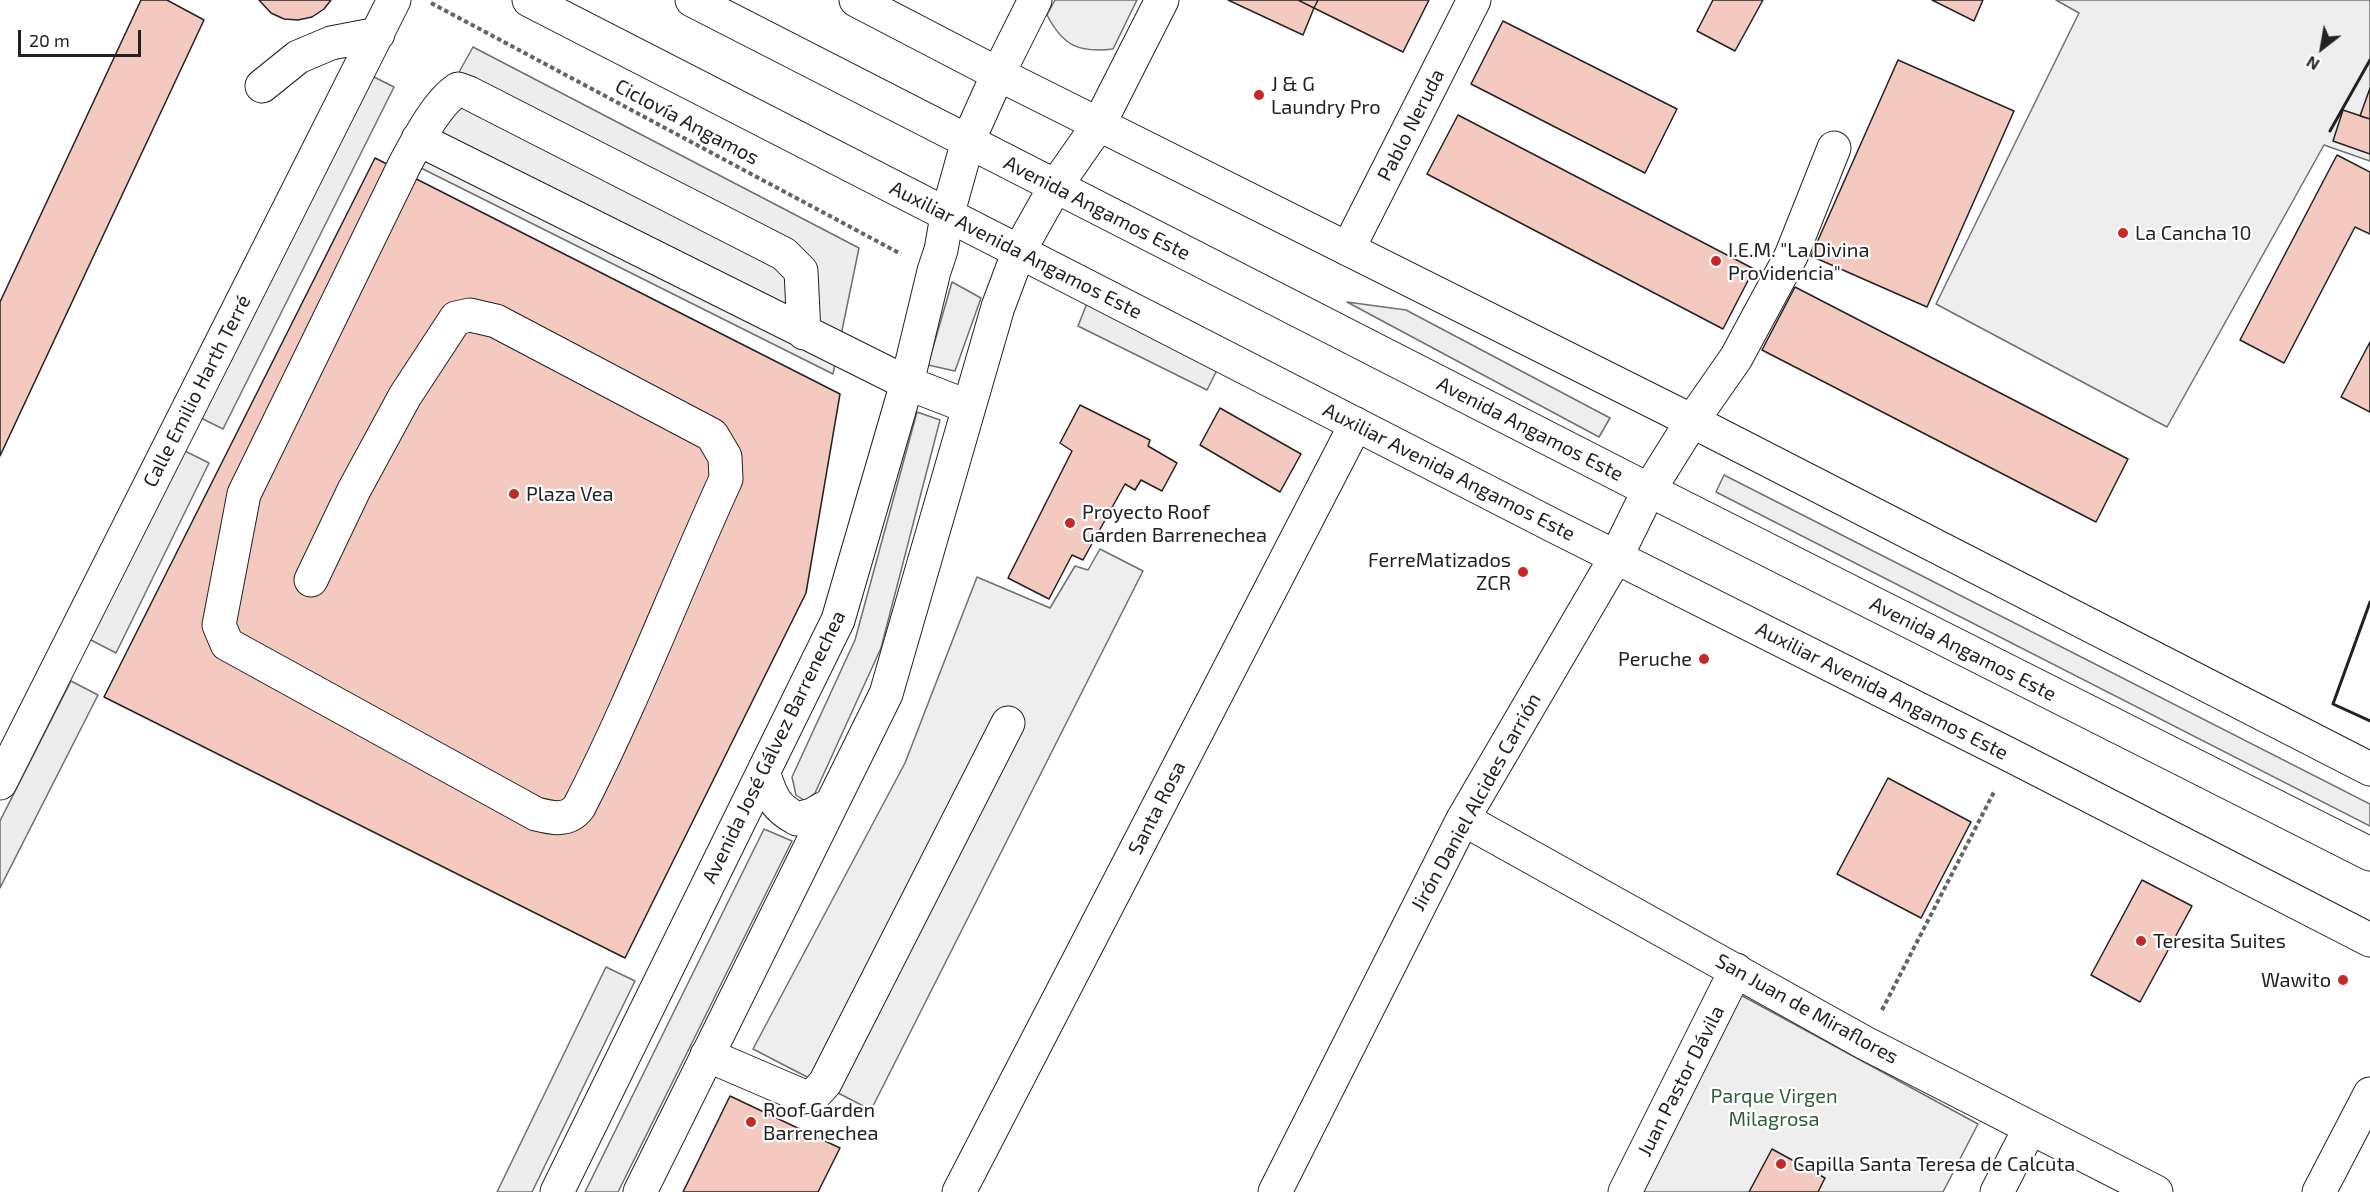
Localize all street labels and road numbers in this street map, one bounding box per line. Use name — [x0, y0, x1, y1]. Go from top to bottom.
street label: Pablo Neruda — [1372, 65, 1450, 185]
street label: Ciclovía Angamos — [611, 74, 763, 170]
street label: Avenida Angamos Este — [1000, 151, 1194, 265]
street label: Auxiliar Avenida Angamos Este — [886, 176, 1146, 324]
street label: Calle Emilio Harth Terré — [138, 291, 256, 491]
street label: Avenida Angamos Este — [1433, 372, 1627, 486]
street label: Auxiliar Avenida Angamos Este — [1319, 398, 1579, 546]
street label: Avenida Angamos Este — [1866, 592, 2060, 706]
street label: Avenida José Gálvez Barrenechea — [697, 607, 851, 887]
street label: Auxiliar Avenida Angamos Este — [1752, 617, 2012, 765]
street label: Jirón Daniel Alcides Carrión — [1406, 689, 1546, 915]
street label: Santa Rosa — [1123, 757, 1191, 859]
street label: San Juan de Miraflores — [1711, 949, 1903, 1069]
street label: Juan Pastor Dávila — [1633, 1001, 1729, 1161]

